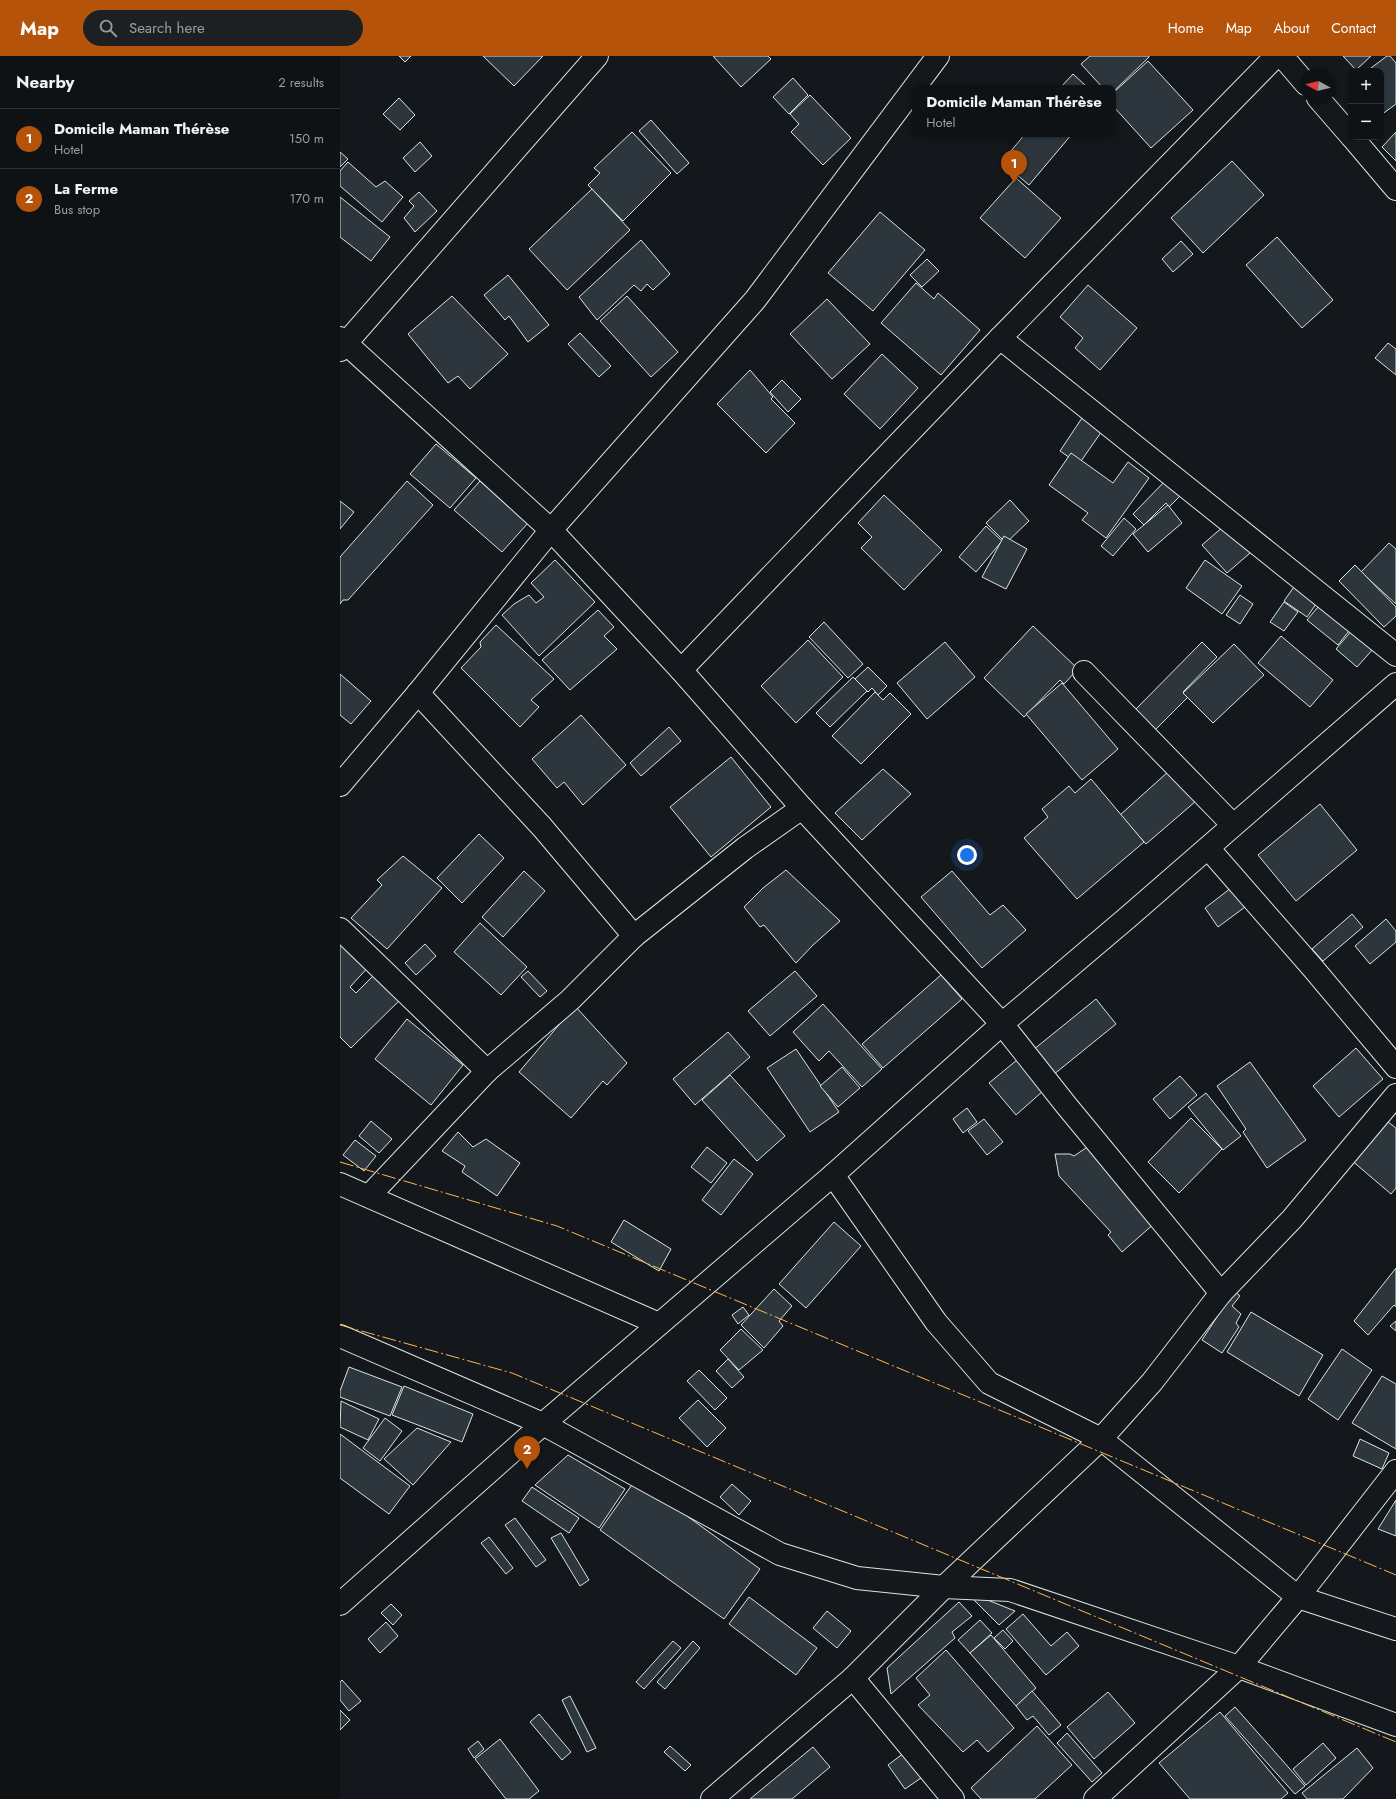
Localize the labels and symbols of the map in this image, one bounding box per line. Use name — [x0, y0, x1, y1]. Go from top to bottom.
north arrow — [1300, 68, 1336, 104]
pin: 1 — [1001, 150, 1027, 183]
your location — [957, 845, 977, 865]
pin: 2 — [514, 1436, 540, 1469]

